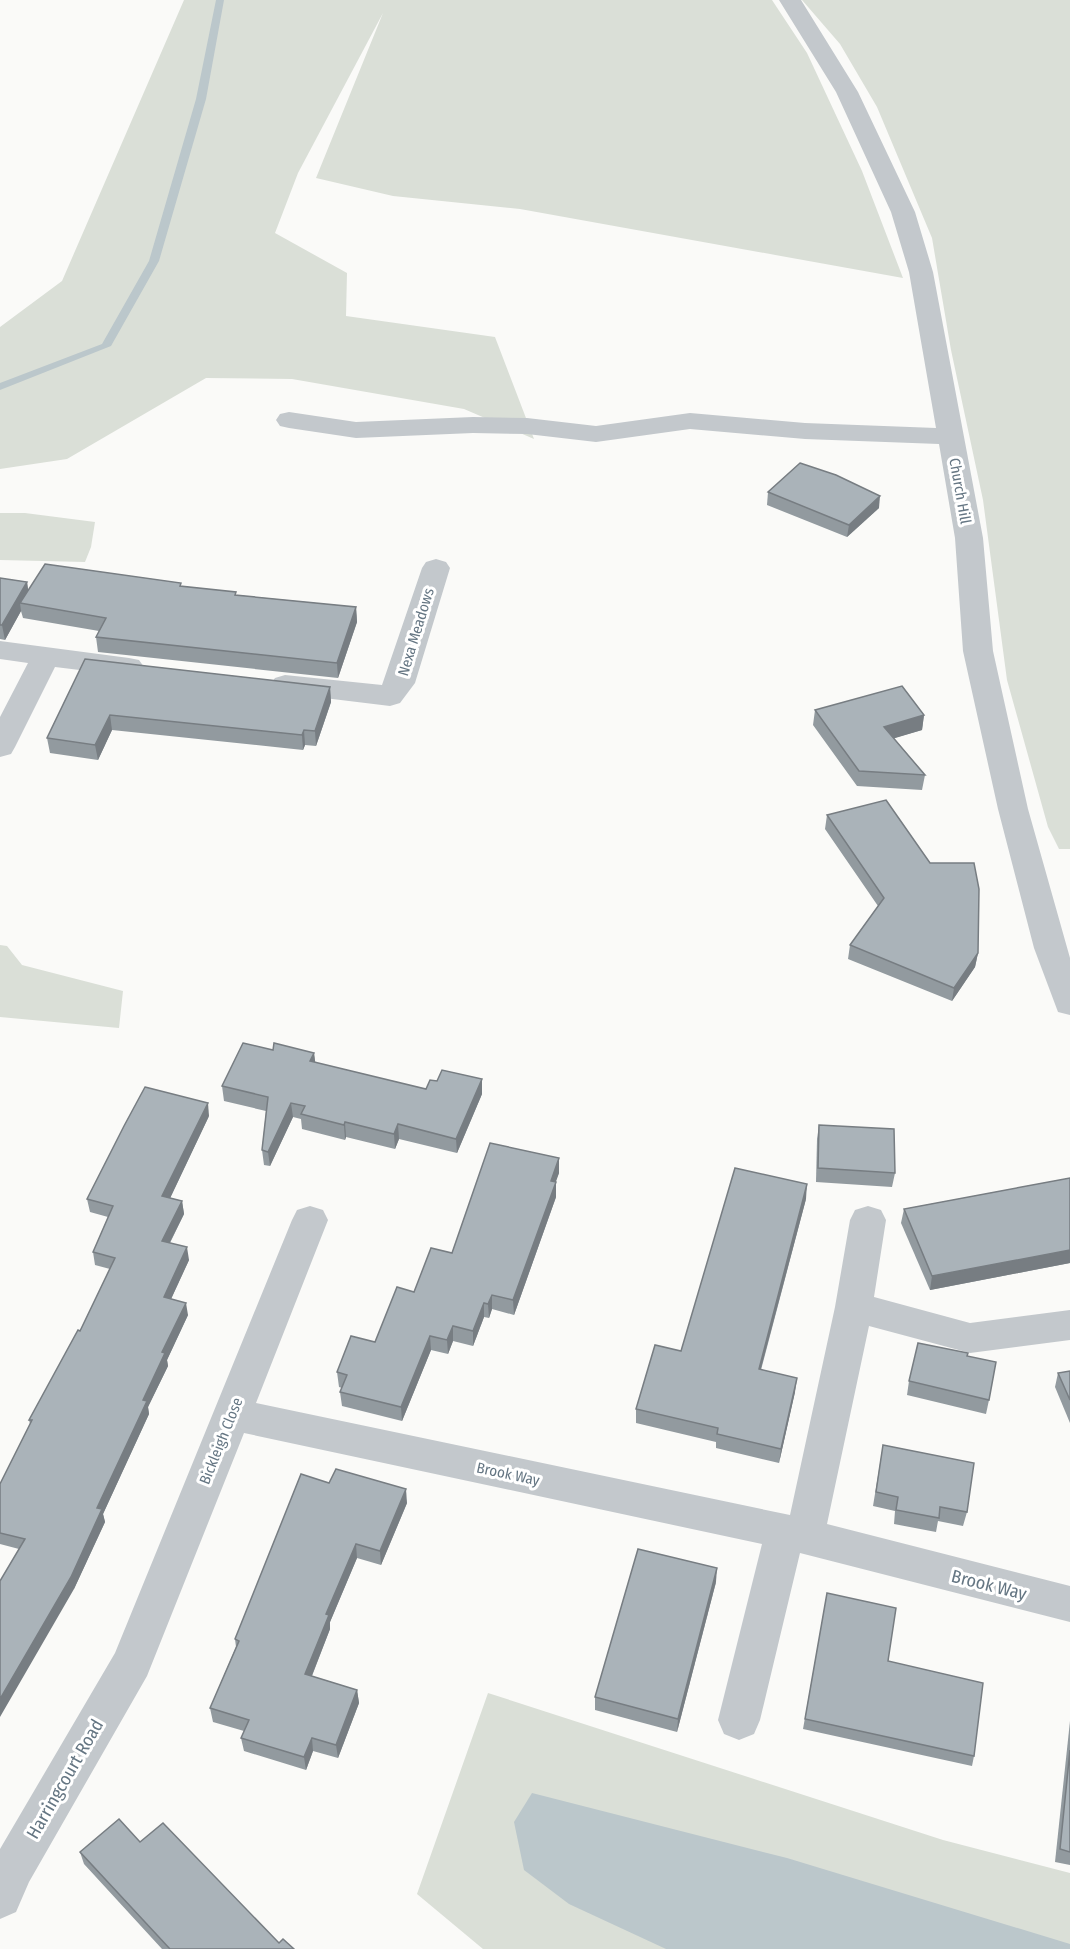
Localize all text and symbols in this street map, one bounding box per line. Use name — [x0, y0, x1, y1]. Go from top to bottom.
street label: Church Hill — [945, 457, 975, 525]
street label: Nexa Meadows — [394, 586, 438, 678]
street label: Bickleigh Close — [195, 1395, 247, 1487]
street label: Brook Way — [475, 1459, 541, 1490]
street label: Brook Way — [949, 1565, 1029, 1605]
street label: Harringcourt Road — [22, 1715, 108, 1843]

